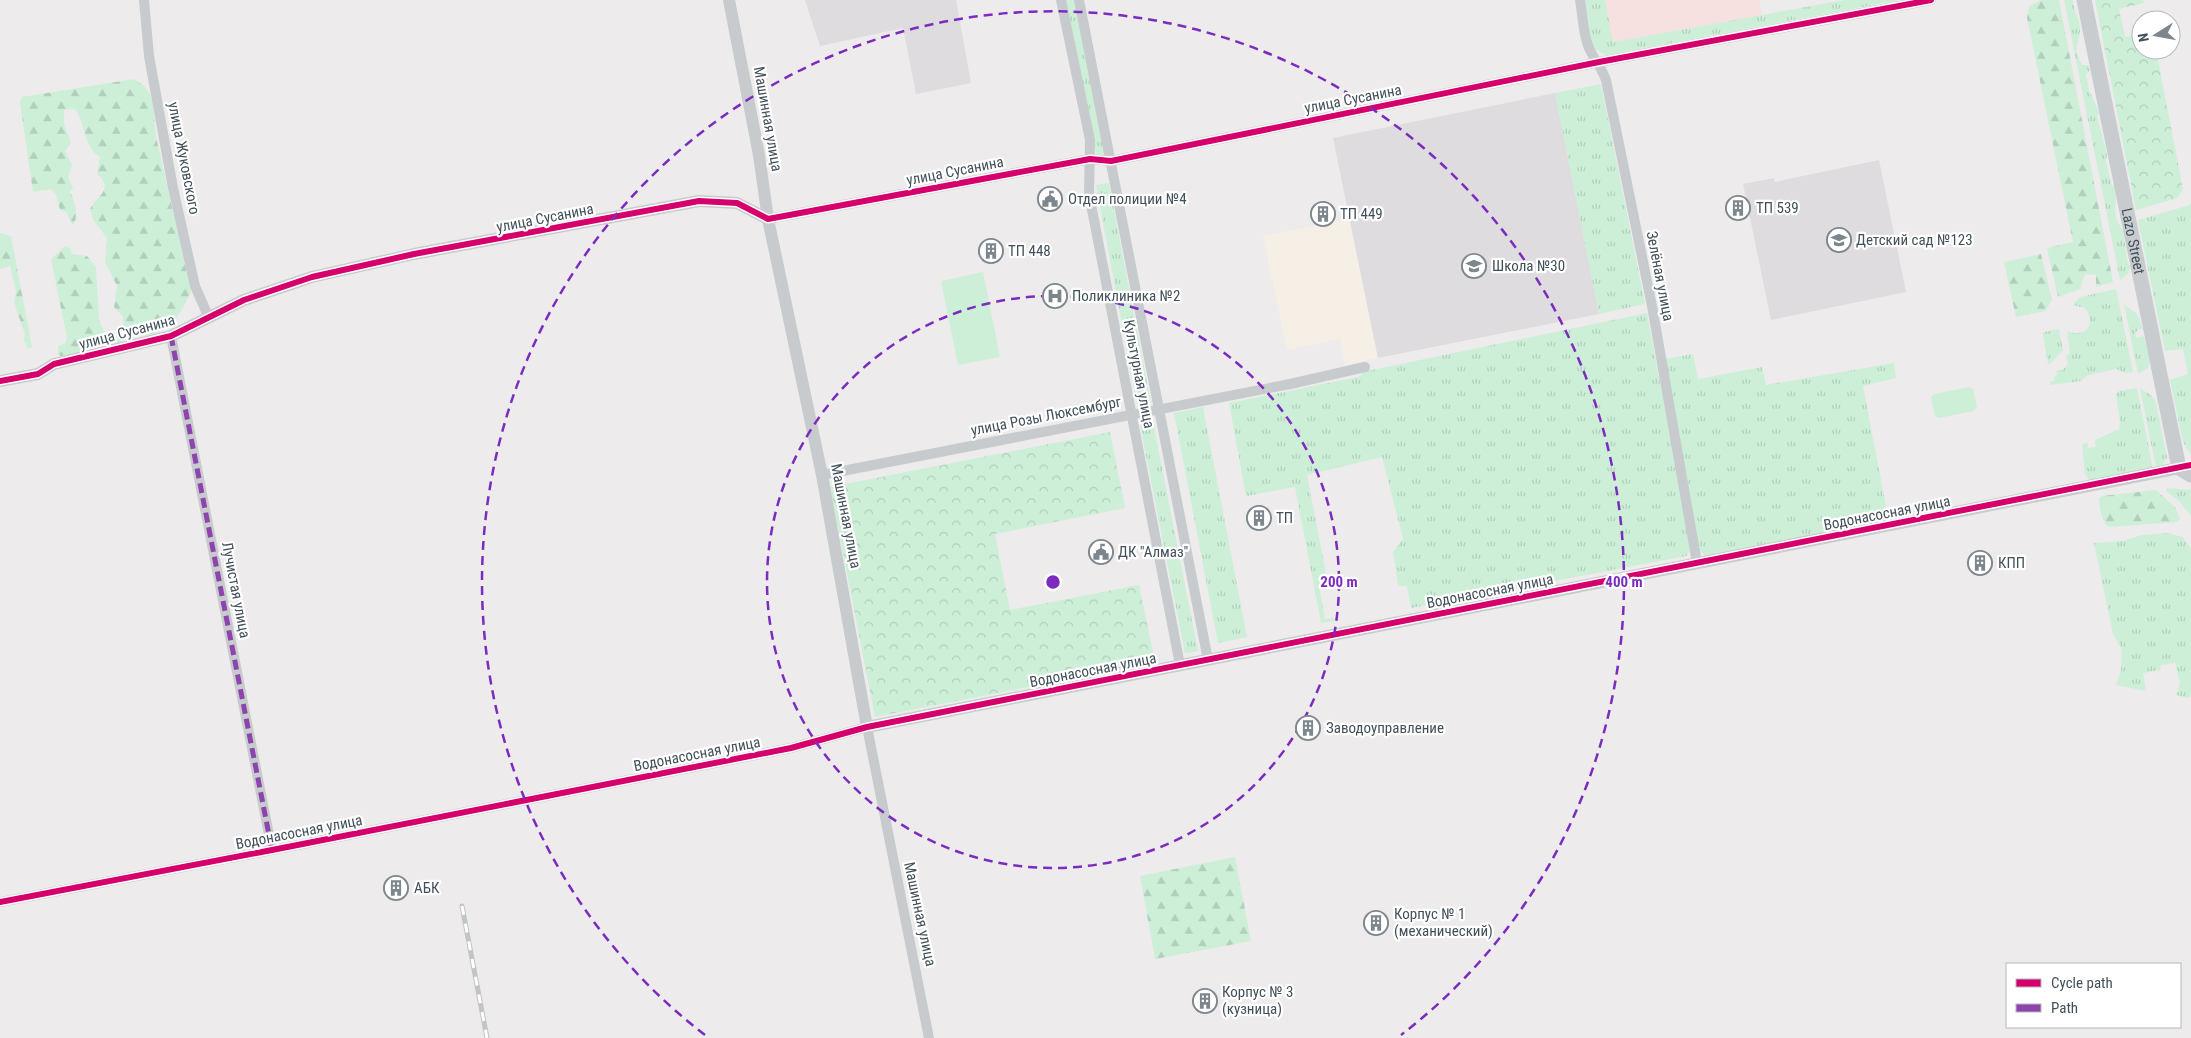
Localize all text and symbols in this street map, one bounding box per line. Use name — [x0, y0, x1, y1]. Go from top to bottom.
north arrow — [2131, 10, 2181, 60]
text: N — [2135, 32, 2152, 43]
street label: Машинная улица — [750, 65, 786, 173]
street label: улица Сусанина — [1303, 81, 1403, 117]
street label: улица Жуковского — [164, 100, 204, 216]
street label: улица Сусанина — [905, 153, 1005, 189]
public building icon: Отдел полиции №4 — [1037, 186, 1063, 212]
place label: Отдел полиции №4 — [1068, 190, 1187, 208]
building icon: ТП 539 — [1725, 195, 1751, 221]
place label: ТП 539 — [1756, 199, 1799, 217]
street label: улица Сусанина — [495, 200, 595, 236]
building icon: ТП 449 — [1310, 201, 1336, 227]
place label: ТП 449 — [1340, 205, 1383, 223]
street label: Lazo Street — [2117, 206, 2148, 276]
school or university icon: Детский сад №123 — [1826, 227, 1852, 253]
street label: Зелёная улица — [1642, 229, 1678, 323]
place label: Детский сад №123 — [1856, 231, 1973, 249]
building icon: ТП 448 — [978, 238, 1004, 264]
place label: ТП 448 — [1008, 242, 1051, 260]
school or university icon: Школа №30 — [1461, 253, 1487, 279]
place label: Школа №30 — [1492, 257, 1565, 275]
hospital icon: Поликлиника №2 — [1042, 283, 1068, 309]
place label: Поликлиника №2 — [1072, 287, 1180, 305]
street label: улица Сусанина — [77, 311, 177, 353]
street label: Культурная улица — [1120, 318, 1158, 430]
street label: улица Розы Люксембург — [969, 392, 1123, 439]
street label: Машинная улица — [827, 462, 865, 570]
street label: Водонасосная улица — [1822, 492, 1952, 534]
building icon: ТП — [1246, 505, 1272, 531]
place label: ТП — [1276, 509, 1293, 527]
public building icon: ДК "Алмаз" — [1088, 539, 1114, 565]
street label: Лучистая улица — [218, 540, 254, 640]
place label: ДК "Алмаз" — [1118, 543, 1189, 561]
building icon: КПП — [1967, 550, 1993, 576]
place label: КПП — [1998, 554, 2025, 572]
street label: Водонасосная улица — [1425, 570, 1555, 612]
centre of rings — [1044, 573, 1062, 591]
text: 200 m — [1320, 573, 1358, 591]
text: 400 m — [1605, 573, 1643, 591]
street label: Водонасосная улица — [1028, 649, 1158, 691]
building icon: Заводоуправление — [1295, 715, 1321, 741]
place label: Заводоуправление — [1326, 719, 1444, 737]
street label: Водонасосная улица — [632, 733, 762, 775]
street label: Водонасосная улица — [234, 811, 364, 853]
street label: Машинная улица — [900, 860, 940, 968]
building icon: АБК — [383, 875, 409, 901]
place label: АБК — [414, 879, 440, 897]
place label: Корпус № 1 (механический) — [1394, 905, 1493, 940]
building icon: Корпус № 1 (механический) — [1363, 910, 1389, 936]
legend — [2006, 963, 2181, 1028]
text: Cycle path — [2051, 974, 2113, 992]
place label: Корпус № 3 (кузница) — [1222, 983, 1293, 1018]
building icon: Корпус № 3 (кузница) — [1192, 988, 1218, 1014]
text: Path — [2051, 999, 2078, 1017]

